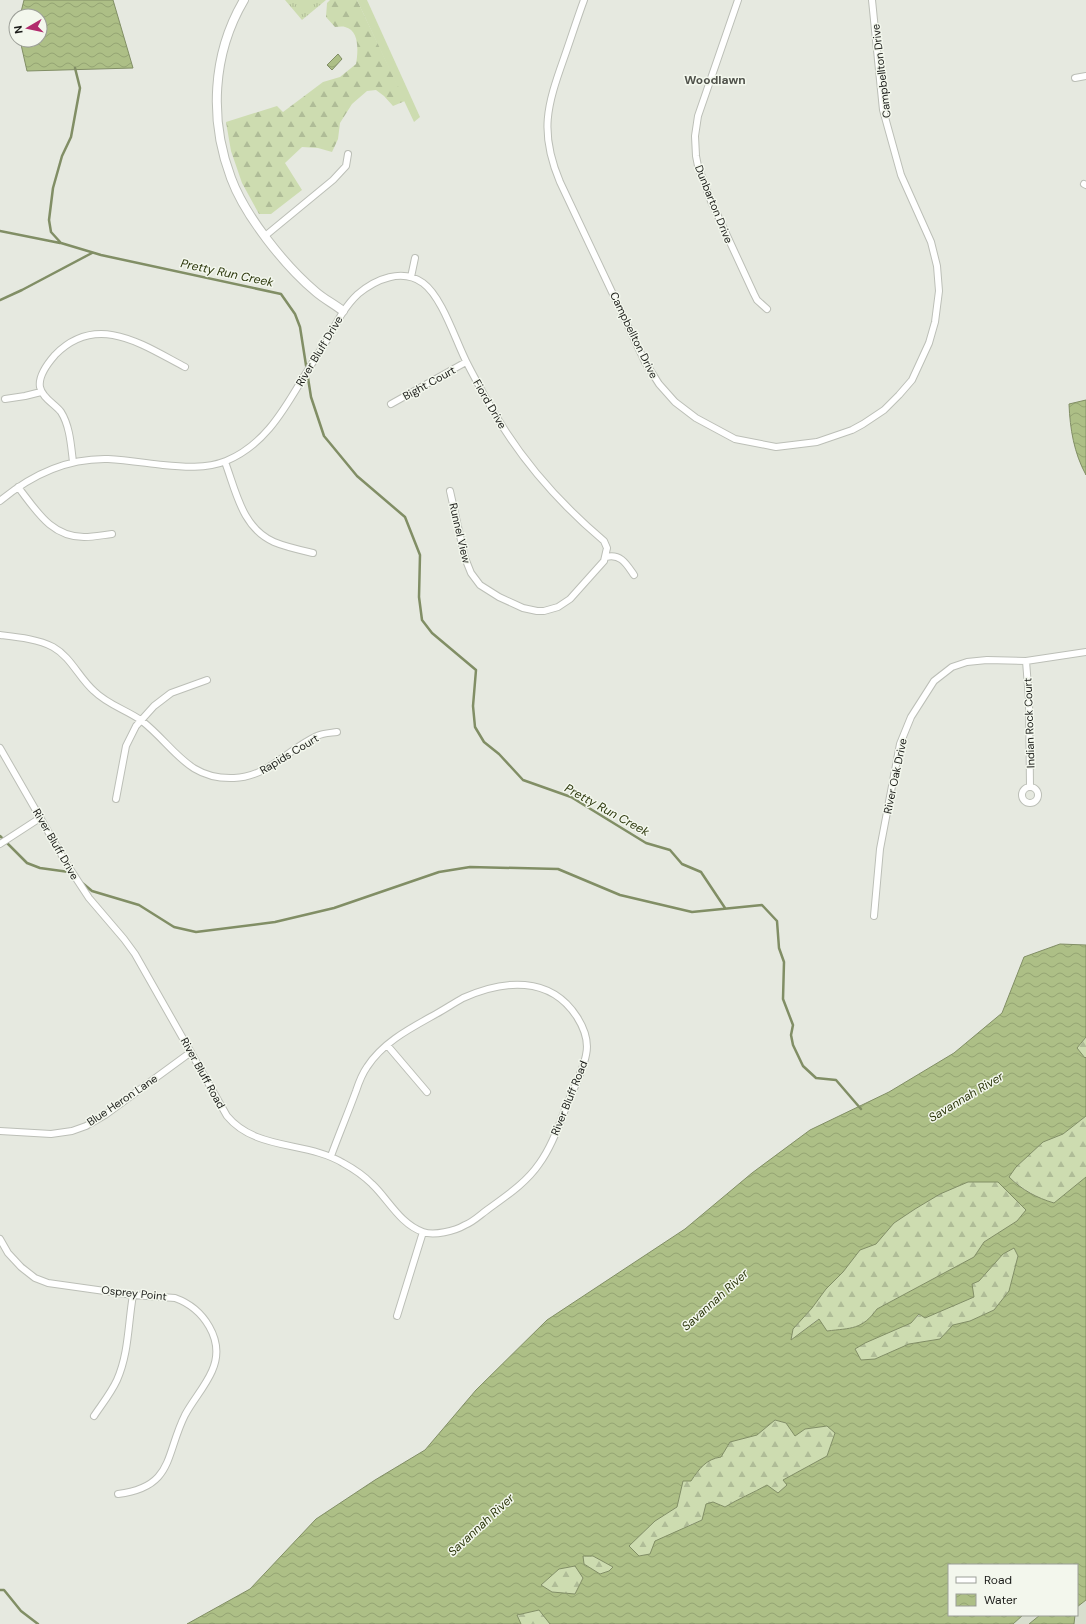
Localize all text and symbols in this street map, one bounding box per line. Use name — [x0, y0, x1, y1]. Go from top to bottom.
north arrow — [8, 8, 48, 48]
street label: Campbellton Drive — [868, 23, 894, 119]
text: N — [11, 25, 26, 35]
district label: Woodlawn — [684, 72, 746, 88]
street label: Dunbarton Drive — [692, 163, 736, 245]
water label: Pretty Run Creek — [179, 255, 276, 291]
street label: Campbellton Drive — [607, 289, 661, 381]
street label: River Bluff Drive — [292, 313, 346, 389]
street label: Bight Court — [400, 363, 458, 403]
street label: Fiord Drive — [470, 377, 510, 431]
street label: Runnel View — [446, 501, 474, 565]
street label: Indian Rock Court — [1020, 678, 1038, 768]
street label: Rapids Court — [257, 731, 321, 777]
street label: River Oak Drive — [880, 737, 910, 815]
water label: Pretty Run Creek — [562, 780, 653, 840]
street label: River Bluff Drive — [30, 806, 82, 882]
street label: River Bluff Road — [178, 1035, 228, 1111]
street label: River Bluff Road — [548, 1059, 590, 1137]
water label: Savannah River — [926, 1068, 1007, 1126]
street label: Blue Heron Lane — [84, 1071, 160, 1129]
water label: Savannah River — [678, 1265, 752, 1334]
street label: Osprey Point — [101, 1283, 167, 1303]
water label: Savannah River — [445, 1490, 518, 1560]
legend — [948, 1564, 1078, 1616]
text: Road — [984, 1572, 1012, 1588]
text: Water — [984, 1592, 1018, 1608]

